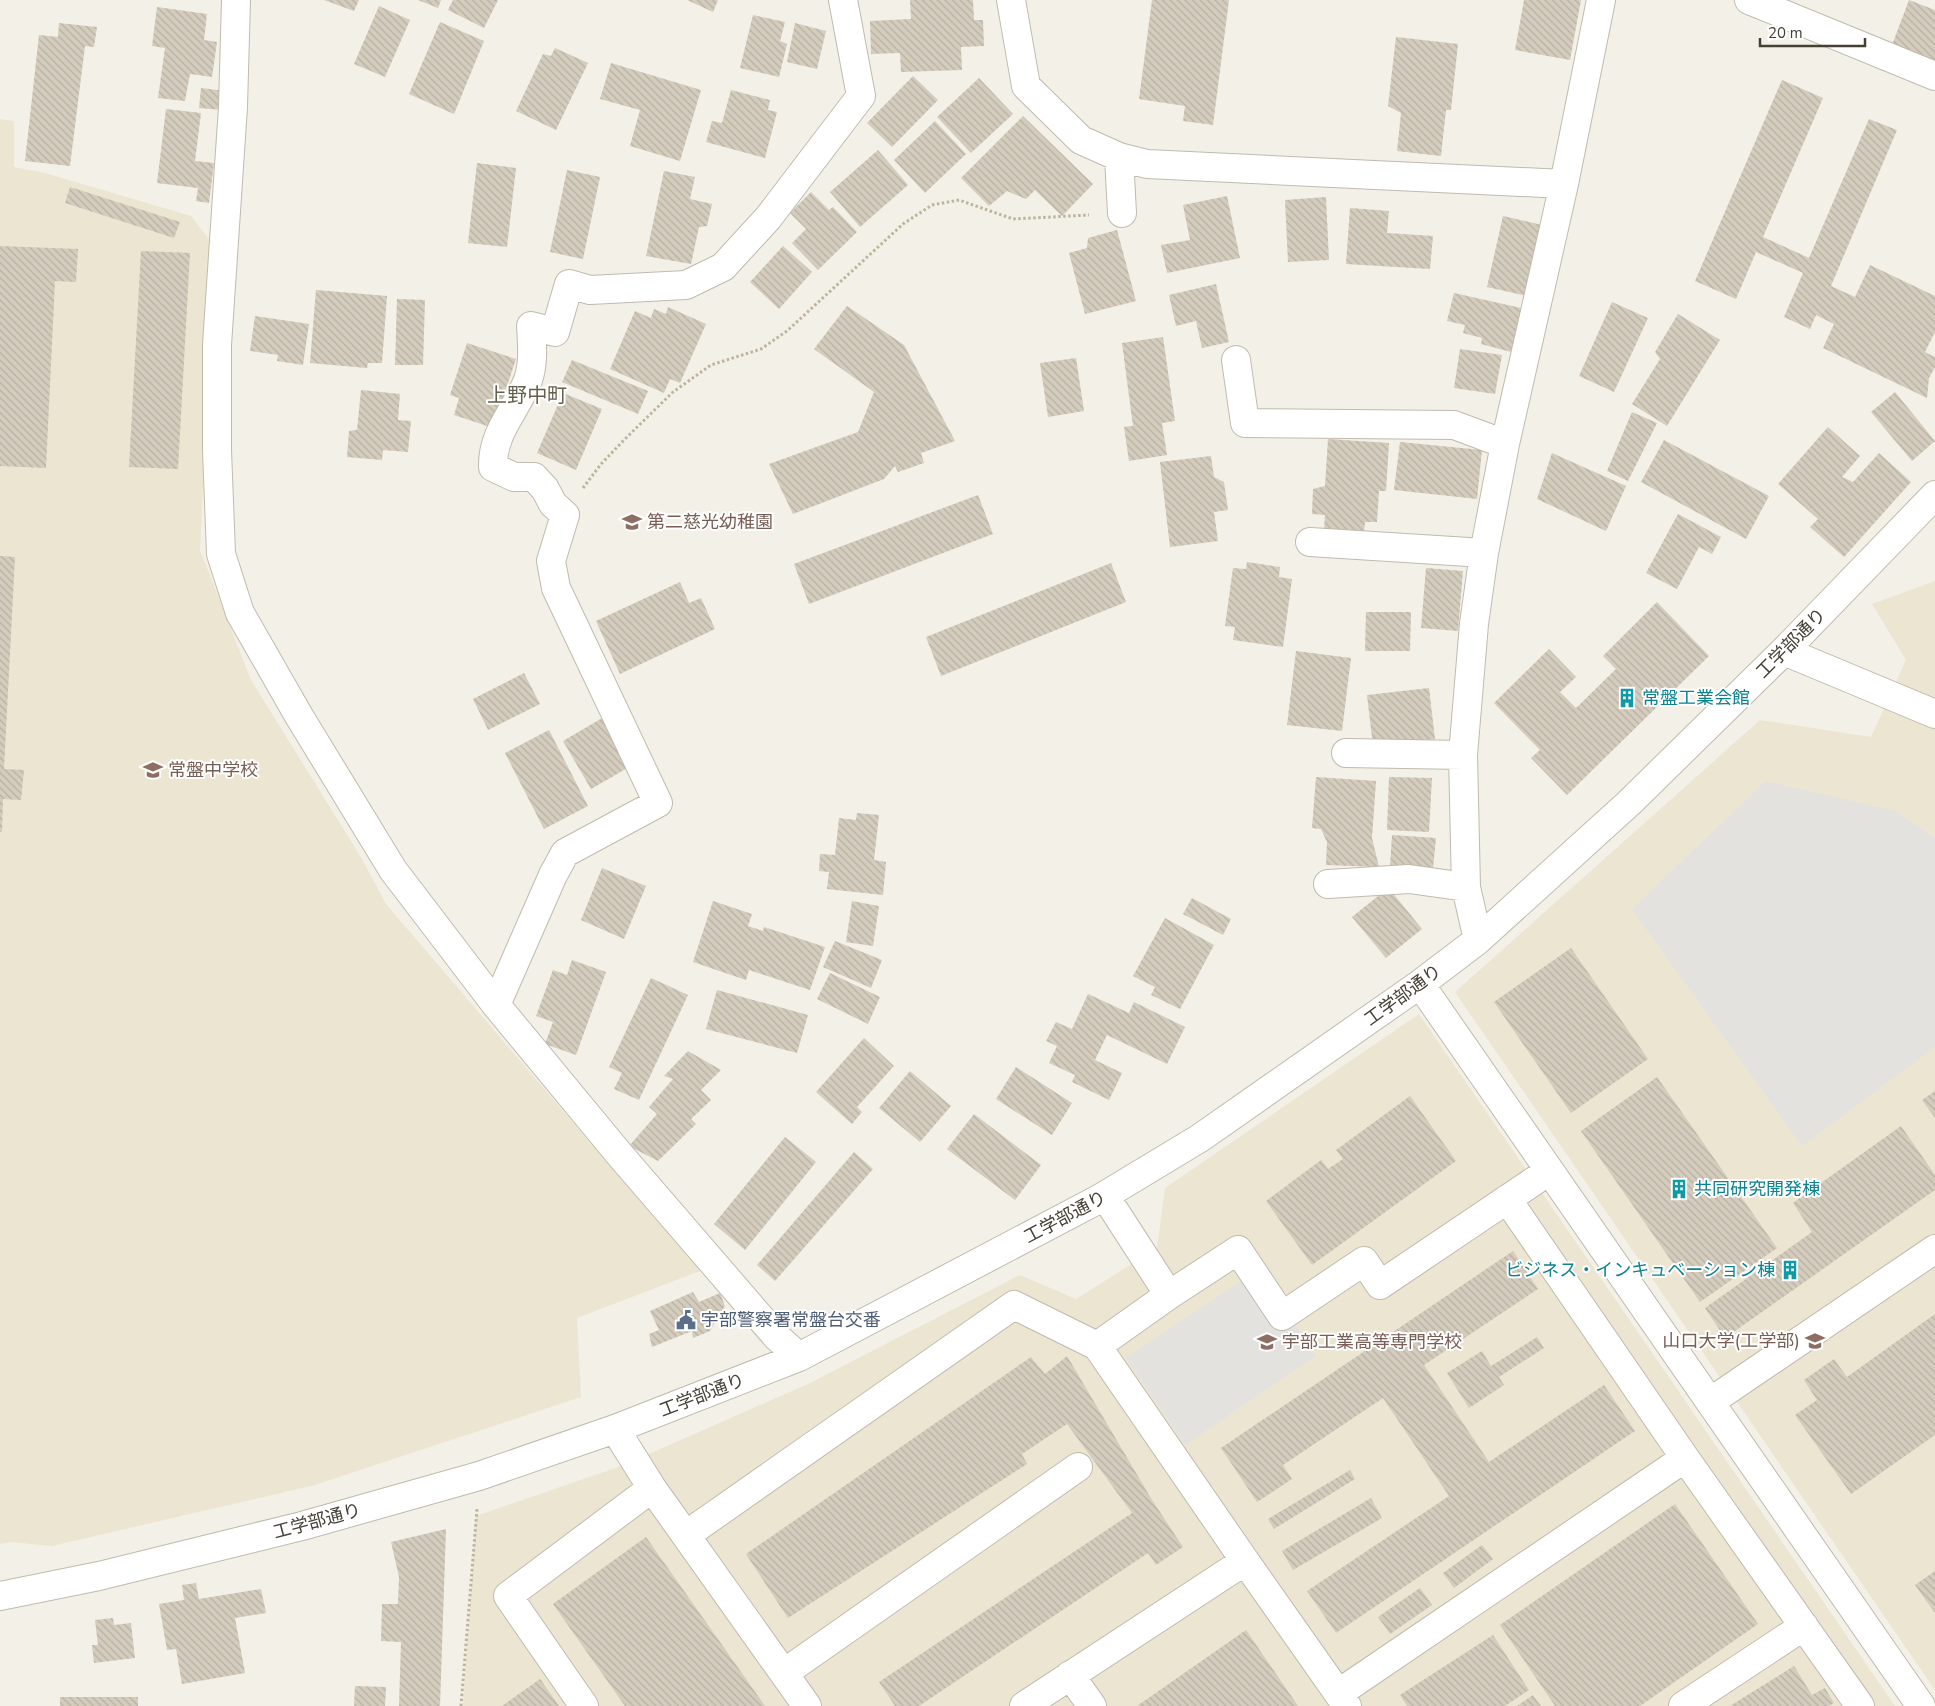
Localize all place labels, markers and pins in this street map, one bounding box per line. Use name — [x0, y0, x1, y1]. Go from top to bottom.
place label: 第二慈光幼稚園 — [647, 510, 773, 534]
school or university icon: 第二慈光幼稚園 — [621, 511, 643, 533]
place label: 常盤工業会館 — [1642, 686, 1750, 710]
building icon: 常盤工業会館 — [1616, 687, 1638, 709]
place label: 常盤中学校 — [168, 758, 258, 782]
school or university icon: 常盤中学校 — [142, 759, 164, 781]
place label: 共同研究開発棟 — [1694, 1177, 1820, 1201]
building icon: 共同研究開発棟 — [1668, 1178, 1690, 1200]
place label: ビジネス・インキュベーション棟 — [1505, 1258, 1775, 1282]
building icon: ビジネス・インキュベーション棟 — [1779, 1259, 1801, 1281]
place label: 宇部警察署常盤台交番 — [701, 1308, 881, 1332]
public building icon: 宇部警察署常盤台交番 — [675, 1309, 697, 1331]
place label: 山口大学(工学部) — [1663, 1329, 1800, 1353]
place label: 宇部工業高等専門学校 — [1282, 1330, 1462, 1354]
school or university icon: 山口大学(工学部) — [1804, 1330, 1826, 1352]
school or university icon: 宇部工業高等専門学校 — [1256, 1331, 1278, 1353]

